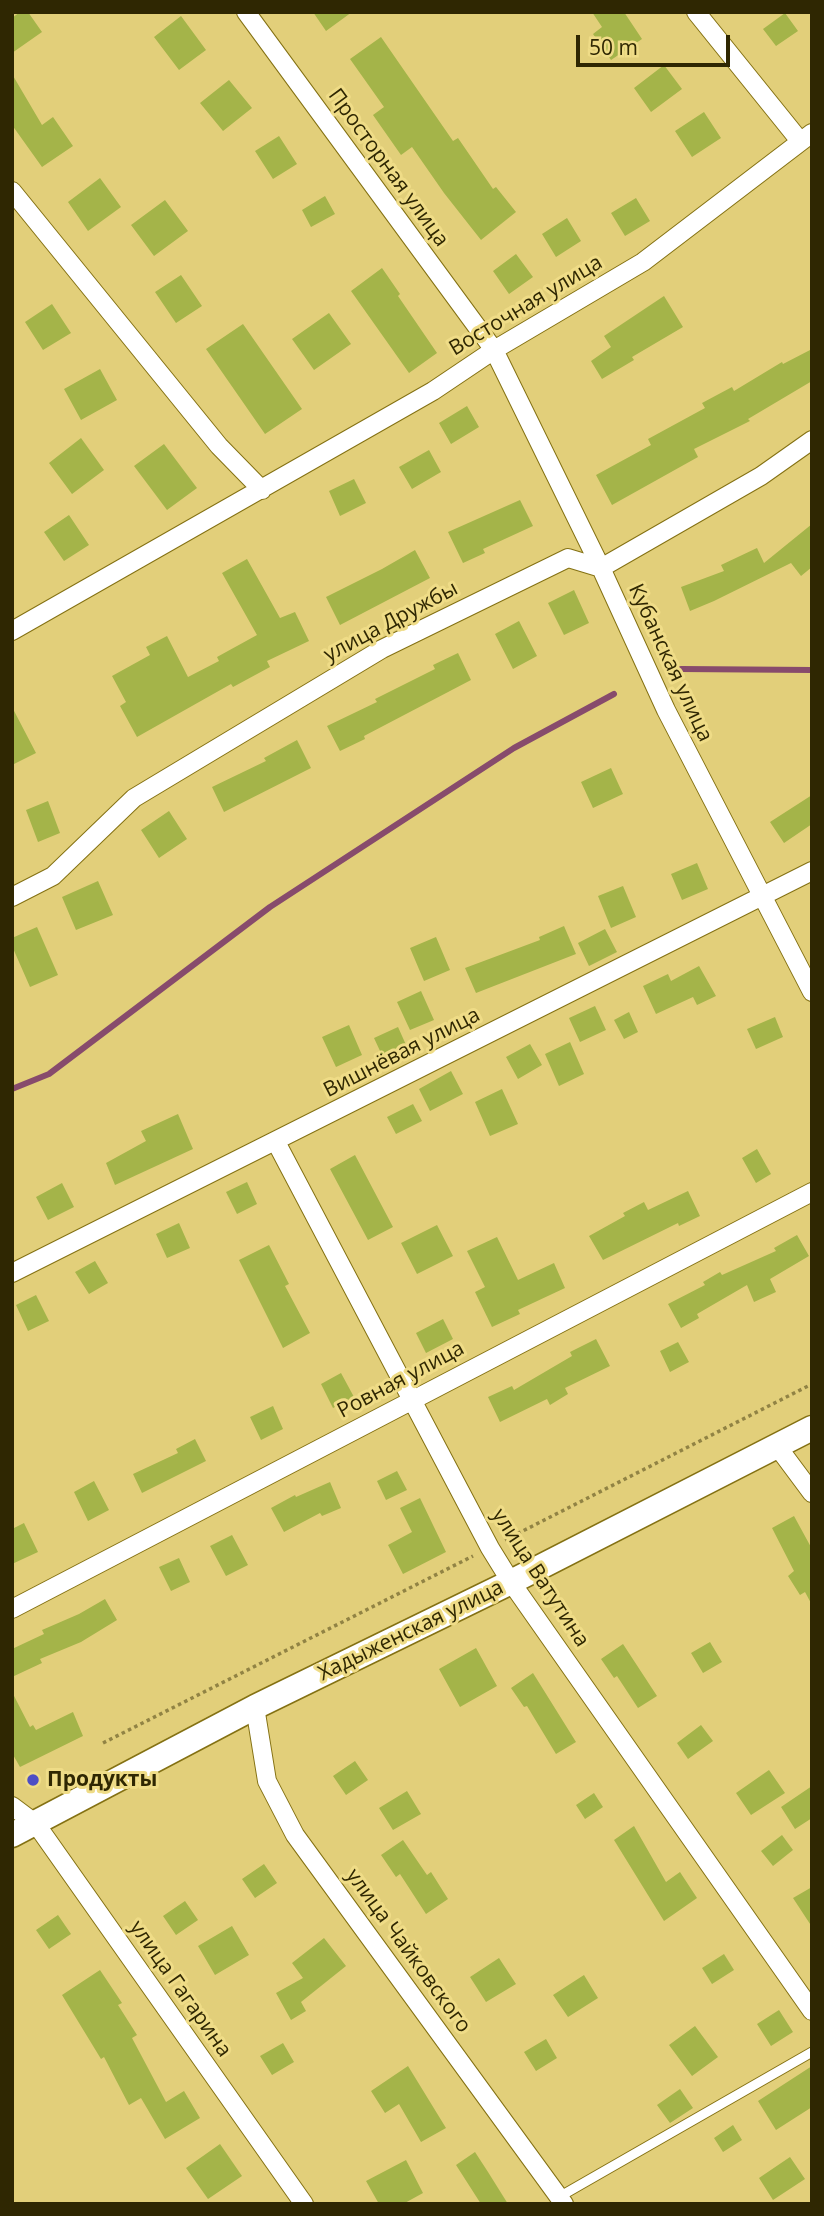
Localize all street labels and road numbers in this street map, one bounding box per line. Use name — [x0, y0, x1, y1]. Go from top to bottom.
street label: Просторная улица — [322, 84, 454, 252]
street label: Восточная улица — [445, 250, 607, 362]
street label: улица Дружбы — [320, 576, 462, 668]
street label: Кубанская улица — [622, 580, 718, 746]
street label: Вишнёвая улица — [320, 1003, 484, 1103]
street label: Ровная улица — [333, 1336, 469, 1424]
street label: улица Ватутина — [486, 1504, 594, 1652]
street label: Хадыженская улица — [314, 1575, 508, 1687]
street label: улица Чайковского — [340, 1864, 476, 2038]
street label: улица Гагарина — [124, 1916, 236, 2062]

